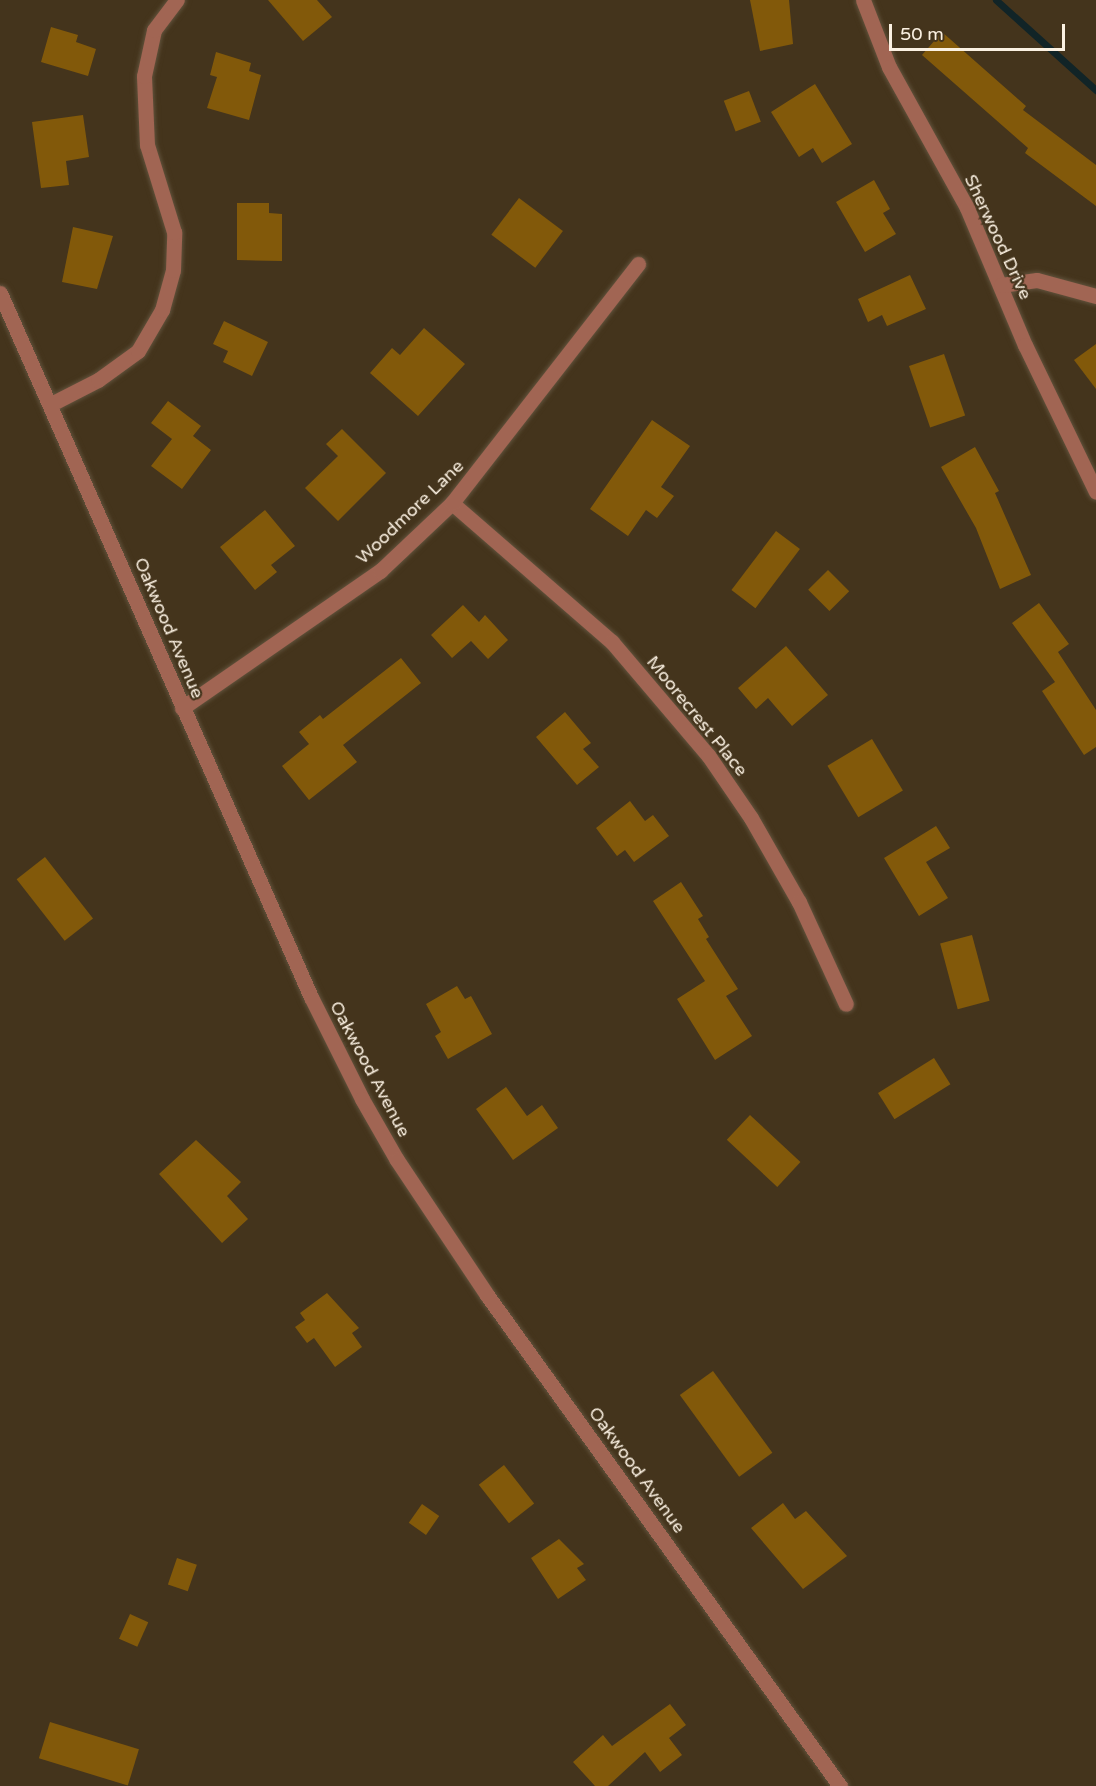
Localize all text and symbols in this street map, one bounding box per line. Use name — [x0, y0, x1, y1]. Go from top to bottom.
scale bar — [892, 12, 1068, 50]
text: 50 m — [900, 23, 944, 45]
street label: Sherwood Drive — [960, 171, 1036, 303]
street label: Woodmore Lane — [352, 455, 468, 569]
street label: Oakwood Avenue — [130, 554, 208, 702]
street label: Moorecrest Place — [642, 651, 752, 781]
street label: Oakwood Avenue — [325, 997, 415, 1141]
street label: Oakwood Avenue — [584, 1403, 690, 1537]

